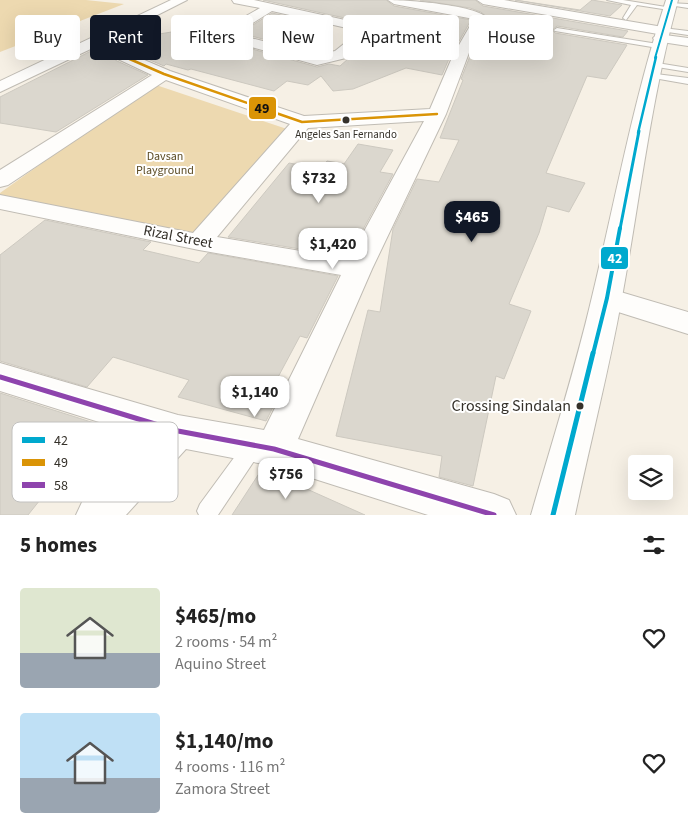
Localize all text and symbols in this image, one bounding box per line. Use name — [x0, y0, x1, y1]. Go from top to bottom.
chip: Buy — [15, 15, 80, 60]
chip: Rent — [90, 15, 161, 60]
chip: Filters — [171, 15, 253, 60]
chip: New — [263, 15, 333, 60]
chip: Apartment — [343, 15, 459, 60]
chip: House — [469, 15, 553, 60]
line badge: 49 — [248, 96, 277, 120]
text: 49 — [255, 99, 269, 119]
marker: Angeles San Fernando — [341, 115, 351, 125]
place label: Angeles San Fernando — [295, 127, 397, 142]
park label: Davsan Playground — [136, 148, 194, 179]
pin: $732 — [289, 162, 349, 204]
text: $732 — [302, 167, 336, 189]
pin: $465 — [442, 200, 502, 243]
text: $465 — [455, 206, 489, 228]
street label: Rizal Street — [142, 220, 214, 254]
pin: $1,420 — [292, 228, 374, 270]
text: $1,420 — [309, 233, 357, 255]
line badge: 42 — [600, 246, 629, 270]
text: 42 — [608, 249, 622, 269]
pin: $1,140 — [214, 376, 296, 418]
text: $1,140 — [231, 381, 279, 403]
place label: Crossing Sindalan — [451, 395, 571, 417]
marker: Crossing Sindalan — [575, 401, 585, 411]
legend — [12, 422, 178, 502]
text: 42 — [54, 431, 68, 451]
text: 49 — [54, 453, 68, 473]
map controls — [628, 455, 673, 500]
button: layers — [628, 455, 673, 500]
pin: $756 — [256, 458, 316, 500]
text: $756 — [269, 463, 303, 485]
text: 58 — [54, 476, 68, 496]
text: 5 homes — [20, 530, 97, 560]
icon: filters — [640, 531, 668, 559]
text: $465/mo — [175, 601, 256, 631]
icon: home — [60, 608, 120, 668]
icon: heart — [640, 624, 668, 652]
text: 2 rooms · 54 m² — [175, 631, 277, 653]
text: Aquino Street — [175, 653, 266, 675]
text: $1,140/mo — [175, 726, 274, 756]
icon: home — [60, 733, 120, 793]
icon: heart — [640, 749, 668, 777]
text: 4 rooms · 116 m² — [175, 756, 285, 778]
text: Zamora Street — [175, 778, 270, 800]

